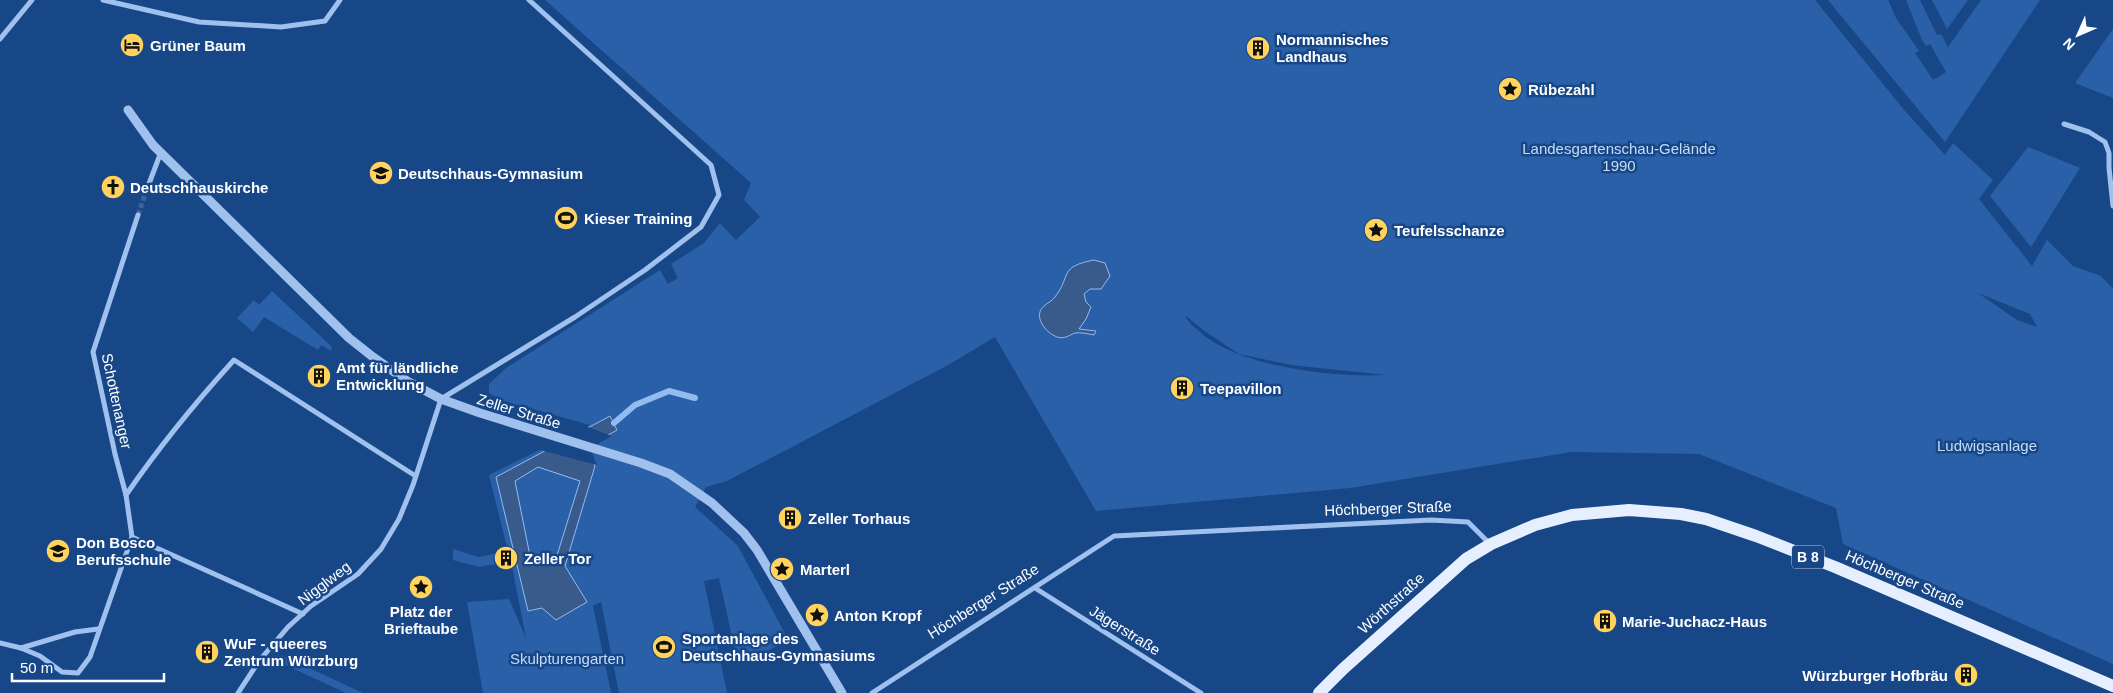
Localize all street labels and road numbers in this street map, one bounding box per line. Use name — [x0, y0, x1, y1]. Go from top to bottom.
street label: Schottenanger — [99, 352, 135, 450]
street label: Zeller Straße — [475, 390, 563, 432]
street label: Höchberger Straße — [1324, 497, 1452, 519]
road number: B 8 — [1792, 546, 1824, 568]
street label: Höchberger Straße — [1843, 546, 1967, 612]
street label: Nigglweg — [294, 558, 354, 608]
street label: Höchberger Straße — [924, 560, 1042, 642]
street label: Wörthstraße — [1355, 569, 1427, 637]
street label: Jägerstraße — [1087, 602, 1163, 658]

